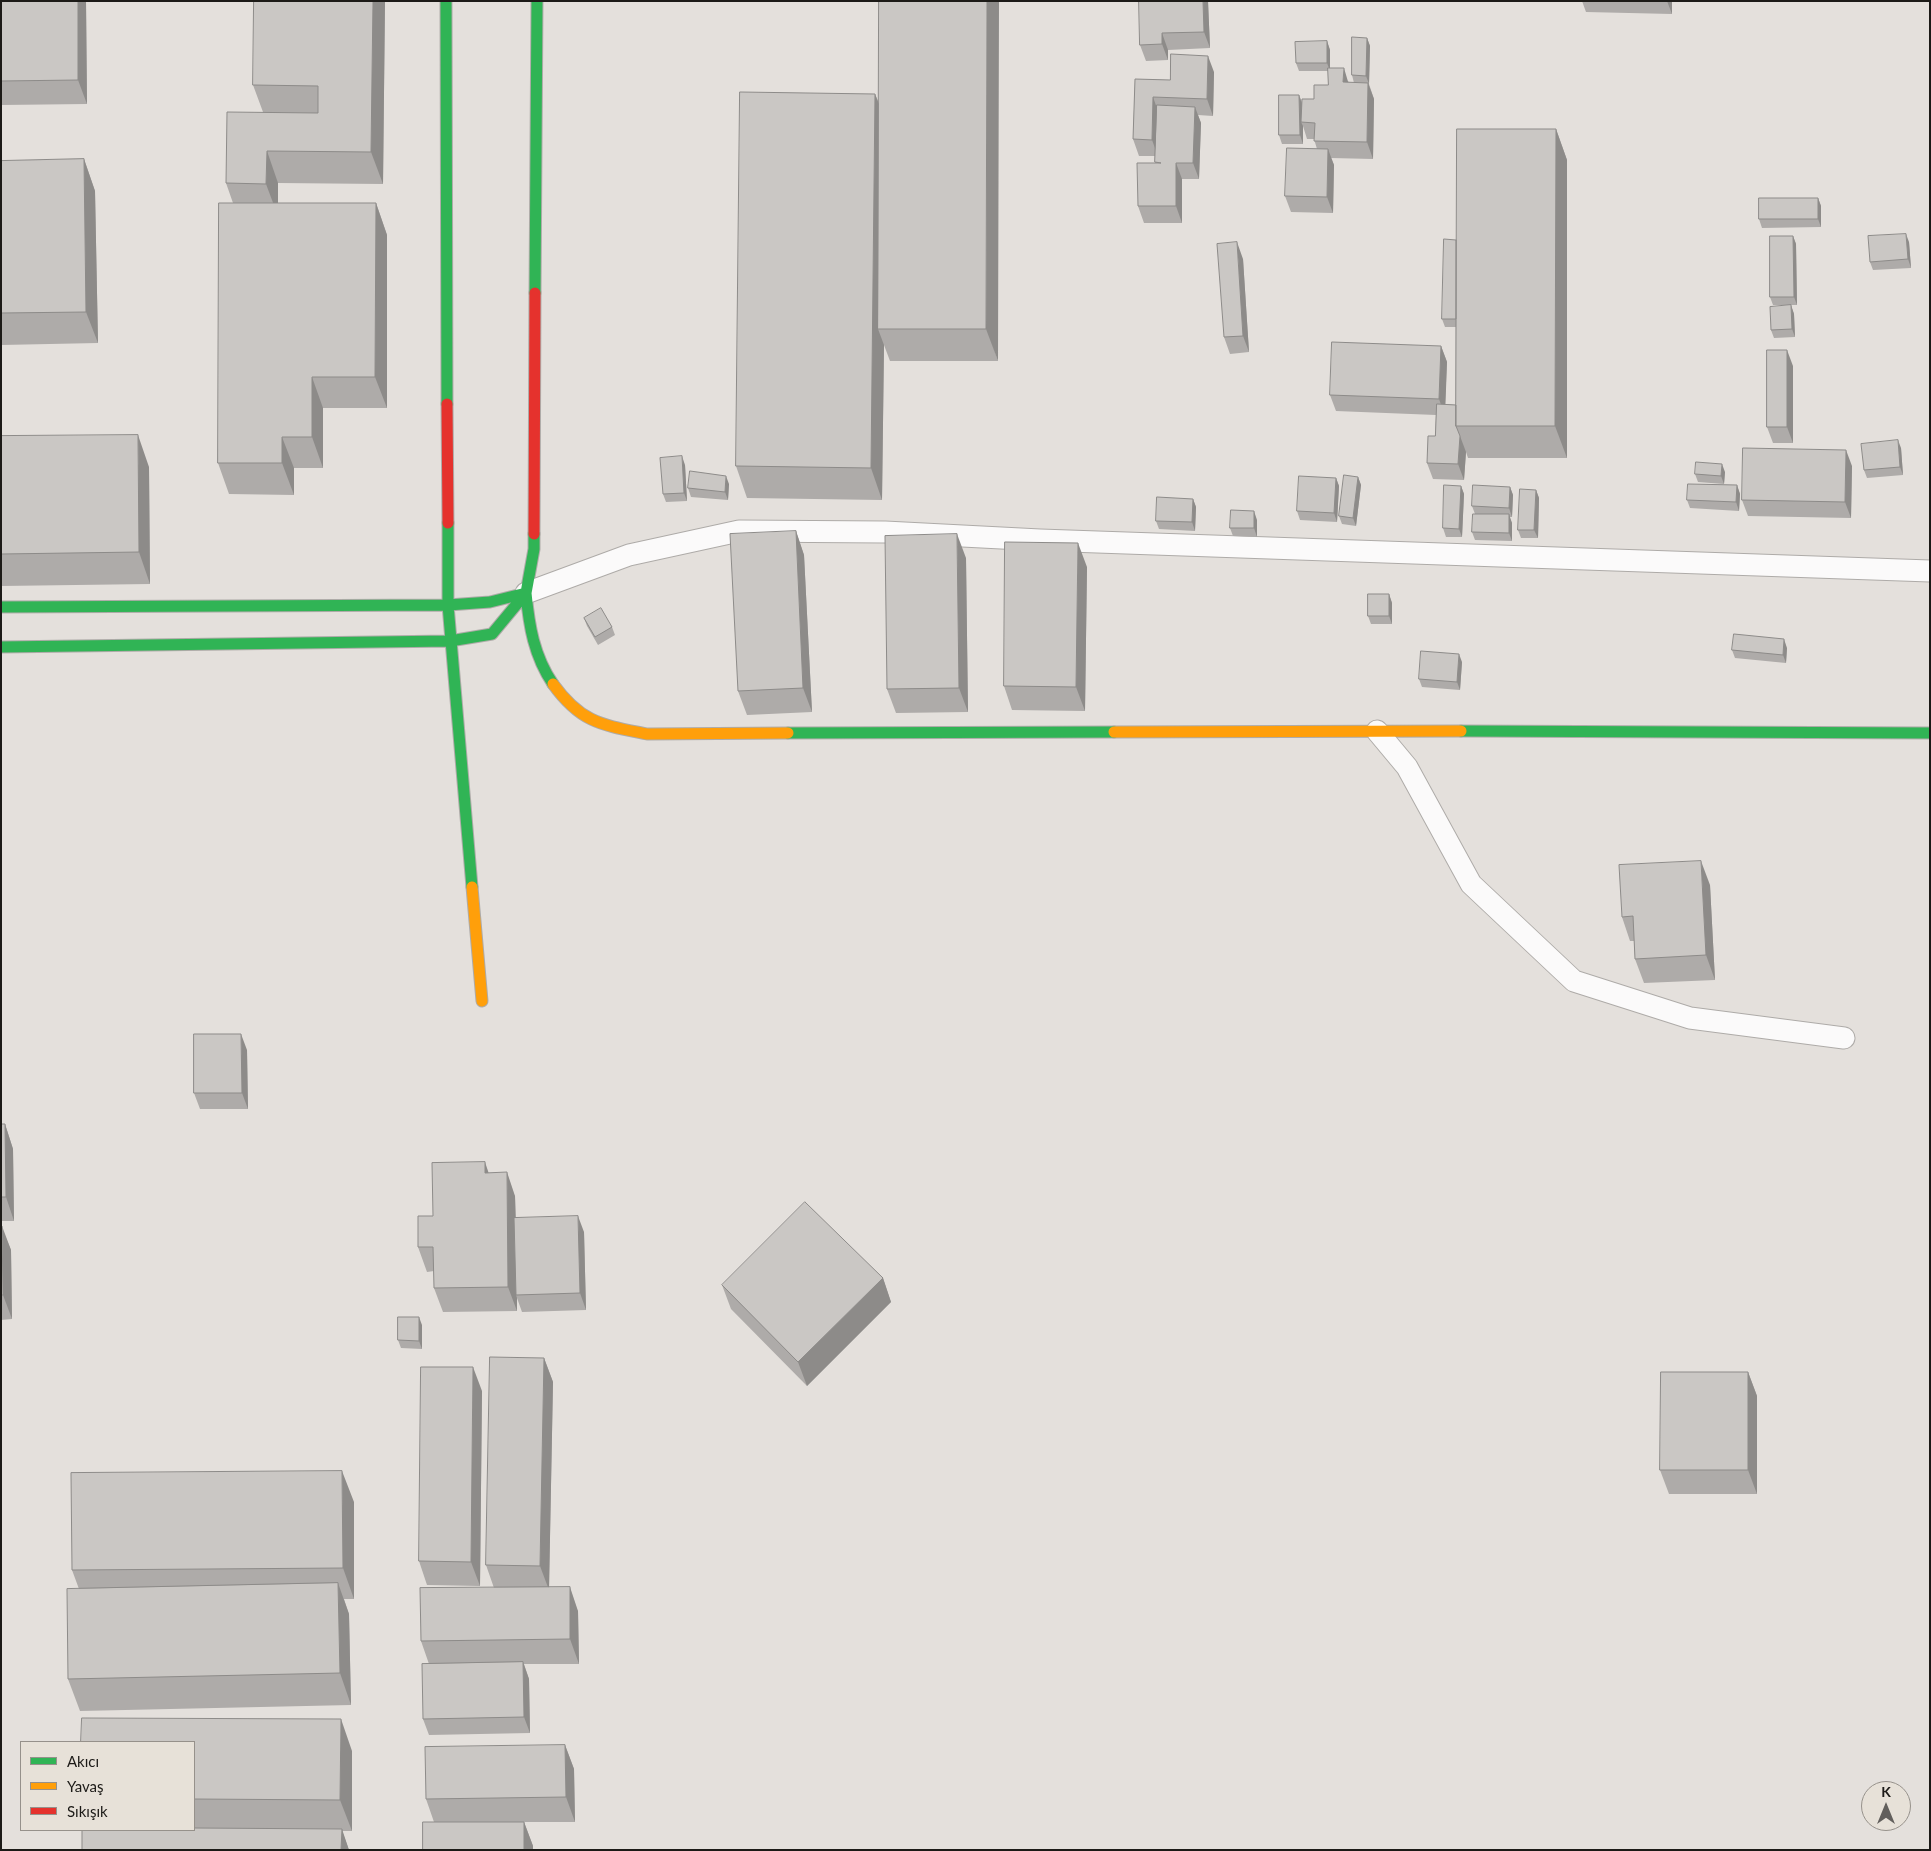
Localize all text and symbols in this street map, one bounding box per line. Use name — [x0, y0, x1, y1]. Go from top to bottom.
legend — [20, 1741, 195, 1831]
text: Akıcı — [67, 1752, 99, 1770]
text: Yavaş — [67, 1777, 104, 1795]
north arrow — [1861, 1781, 1911, 1831]
text: K — [1881, 1783, 1891, 1800]
text: Sıkışık — [67, 1802, 108, 1820]

